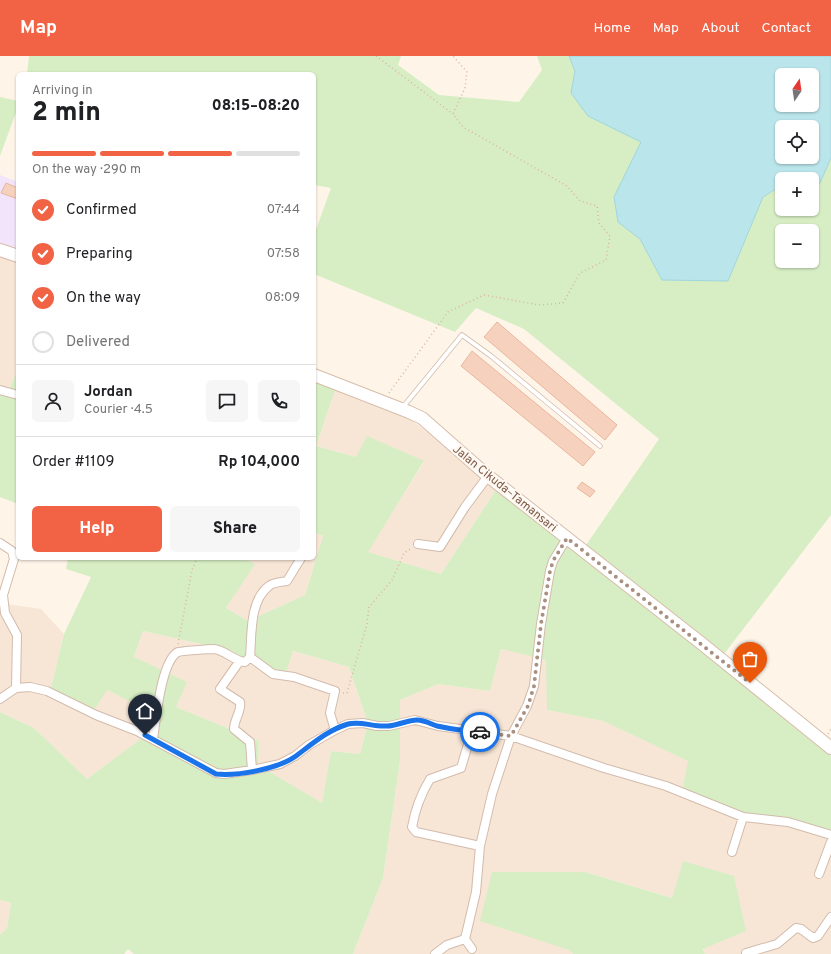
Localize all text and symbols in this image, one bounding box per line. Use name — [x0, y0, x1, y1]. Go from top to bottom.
text: Map — [20, 16, 57, 40]
text: Home — [594, 20, 631, 37]
text: Map — [653, 20, 679, 37]
text: About — [701, 20, 740, 37]
text: Contact — [762, 20, 811, 37]
north arrow — [775, 68, 819, 112]
map controls — [775, 68, 819, 268]
text: Arriving in — [32, 83, 93, 99]
text: 2 min — [32, 97, 101, 130]
text: 08:15–08:20 — [212, 97, 300, 116]
button: locate — [775, 120, 819, 164]
text: On the way · 290 m — [32, 162, 141, 178]
button: + — [775, 172, 819, 216]
icon: check — [32, 199, 54, 221]
text: Confirmed — [66, 201, 137, 220]
text: 07:44 — [267, 202, 300, 218]
button: − — [775, 224, 819, 268]
icon: check — [32, 243, 54, 265]
text: Preparing — [66, 245, 133, 264]
text: 07:58 — [267, 246, 300, 262]
icon: check — [32, 287, 54, 309]
text: On the way — [66, 289, 141, 308]
text: 08:09 — [265, 290, 300, 306]
text: Delivered — [66, 333, 130, 352]
button: person — [32, 380, 74, 422]
button: chat — [206, 380, 248, 422]
button: phone — [258, 380, 300, 422]
text: Jordan — [84, 383, 133, 402]
text: Courier · 4.5 — [84, 402, 153, 418]
street label: Jalan Cikuda–Tamansari — [449, 442, 560, 536]
text: Order #1109 — [32, 453, 115, 472]
text: Rp 104,000 — [218, 453, 300, 472]
button: Help — [32, 506, 162, 552]
button: Share — [170, 506, 300, 552]
pin — [733, 642, 767, 683]
icon: bag — [739, 648, 761, 670]
pin — [128, 694, 162, 735]
icon: home — [134, 700, 156, 722]
courier — [460, 712, 500, 752]
icon: car — [469, 721, 491, 743]

